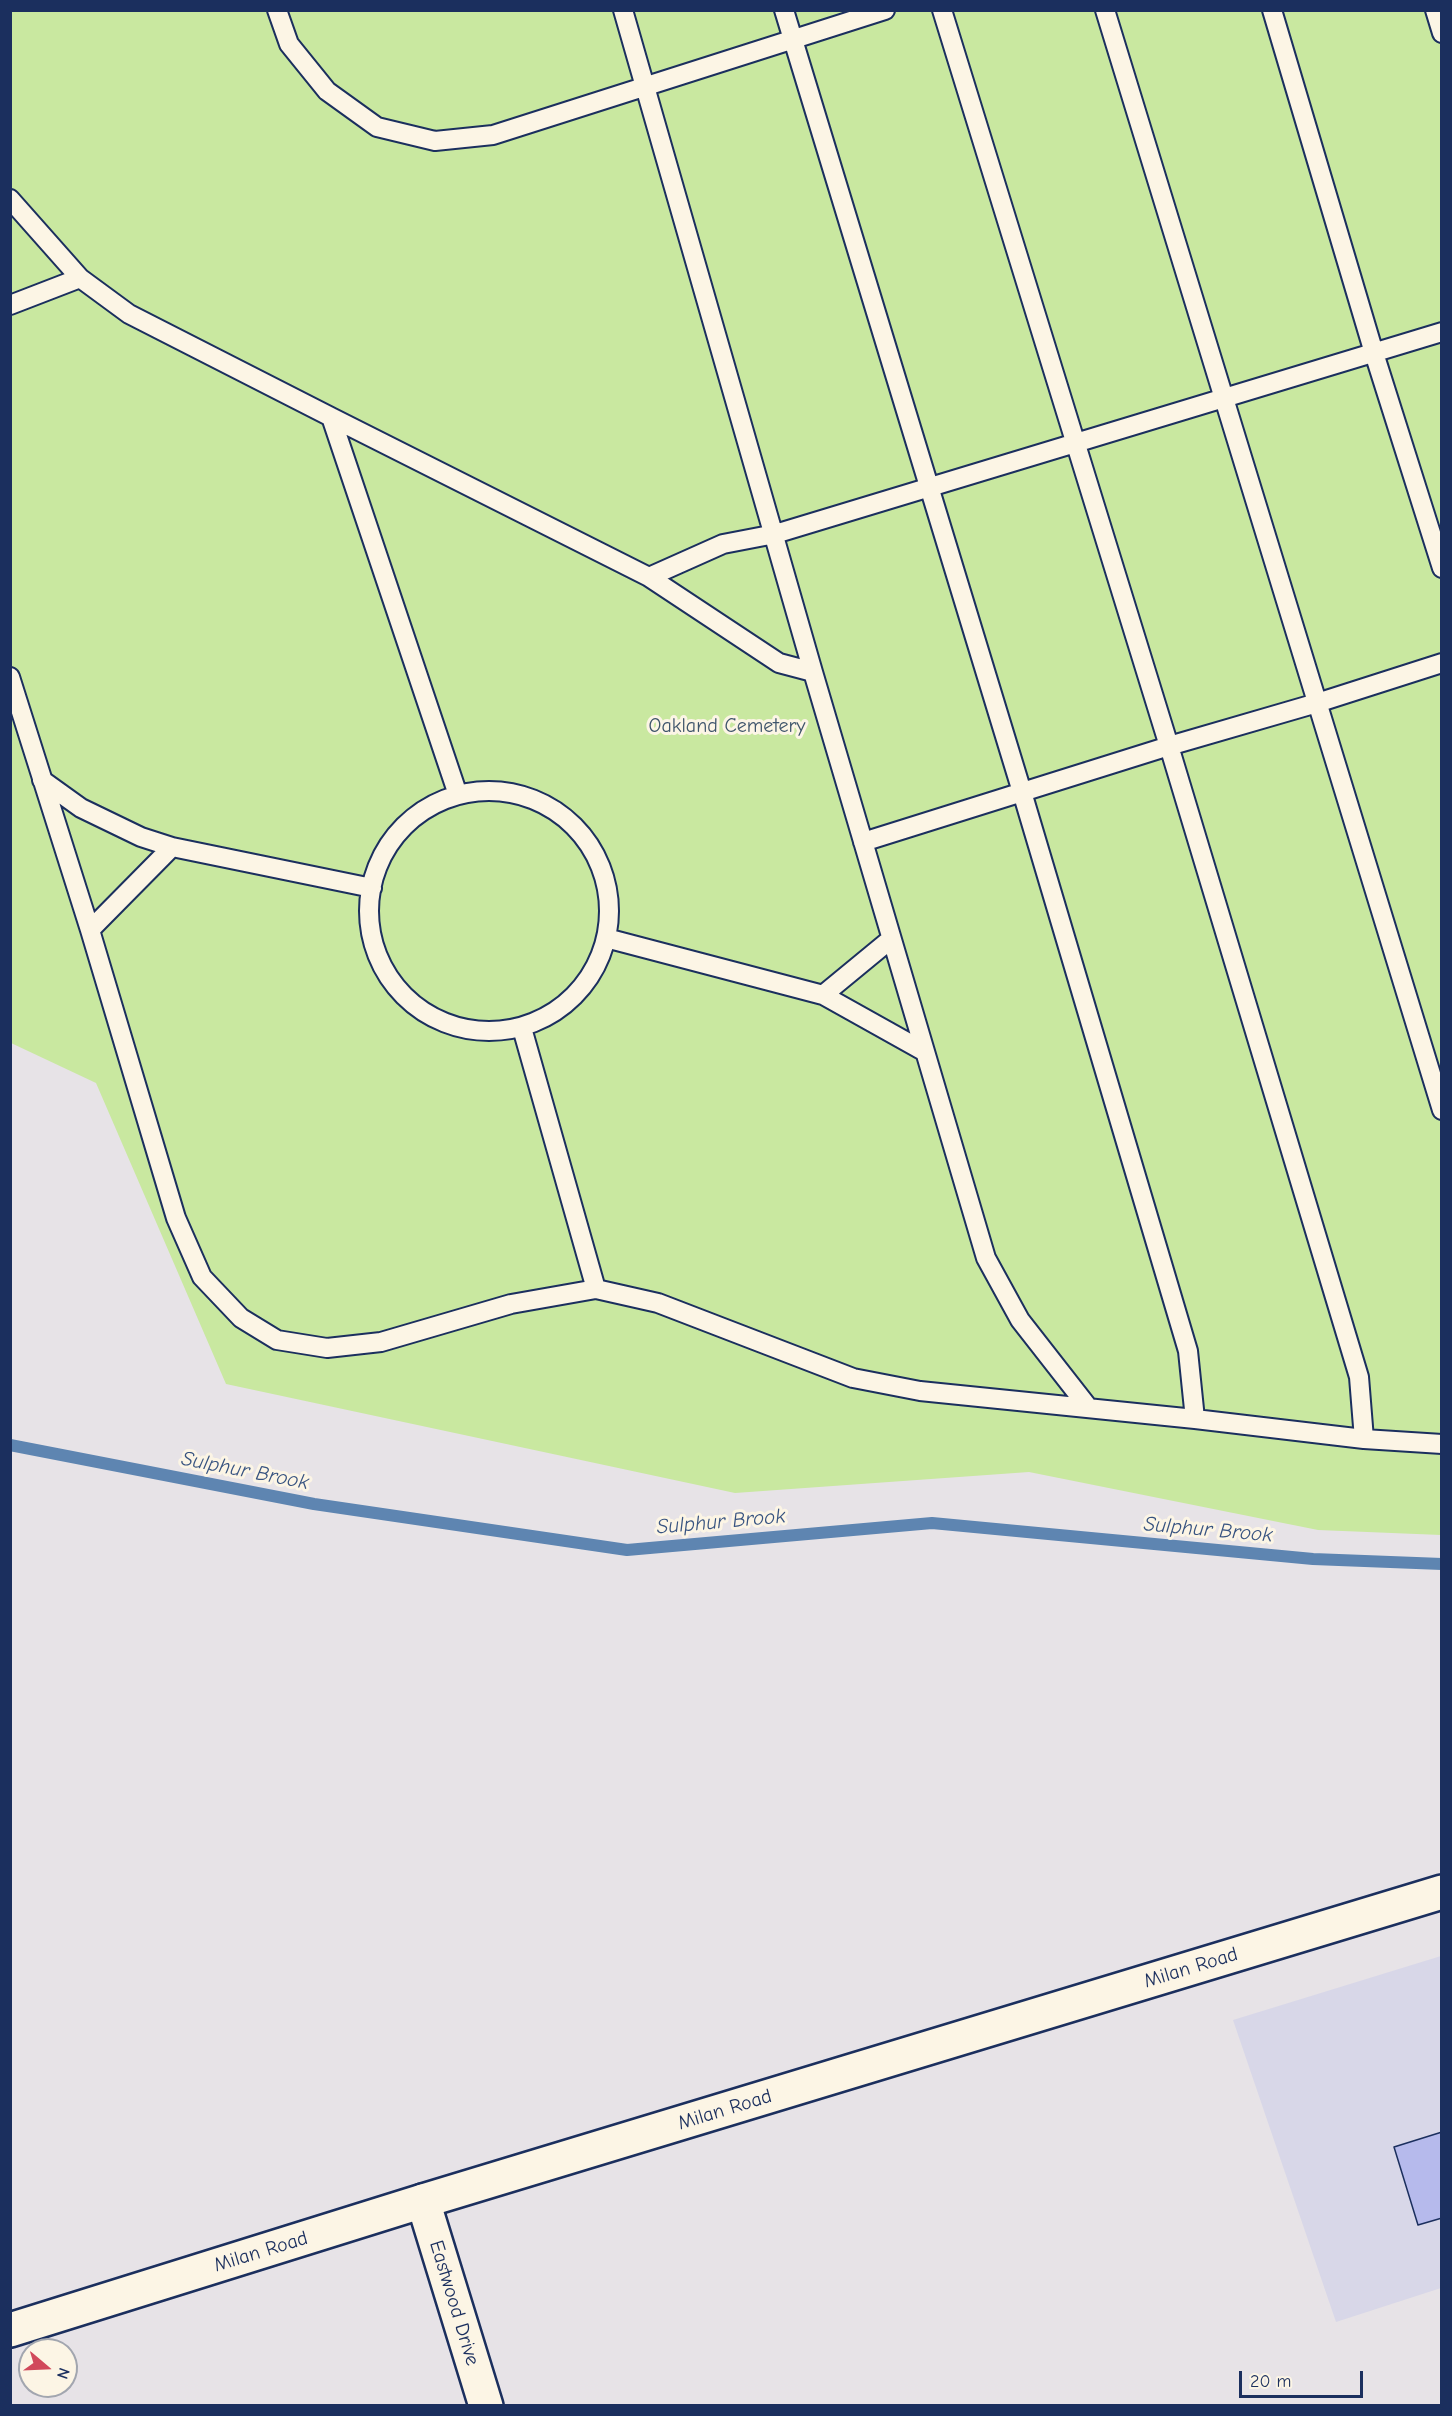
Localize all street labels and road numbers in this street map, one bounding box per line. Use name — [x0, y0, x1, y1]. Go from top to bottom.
street label: Milan Road — [1141, 1942, 1241, 1994]
street label: Milan Road — [675, 2084, 775, 2136]
street label: Milan Road — [211, 2226, 311, 2278]
street label: Eastwood Drive — [424, 2238, 484, 2368]

